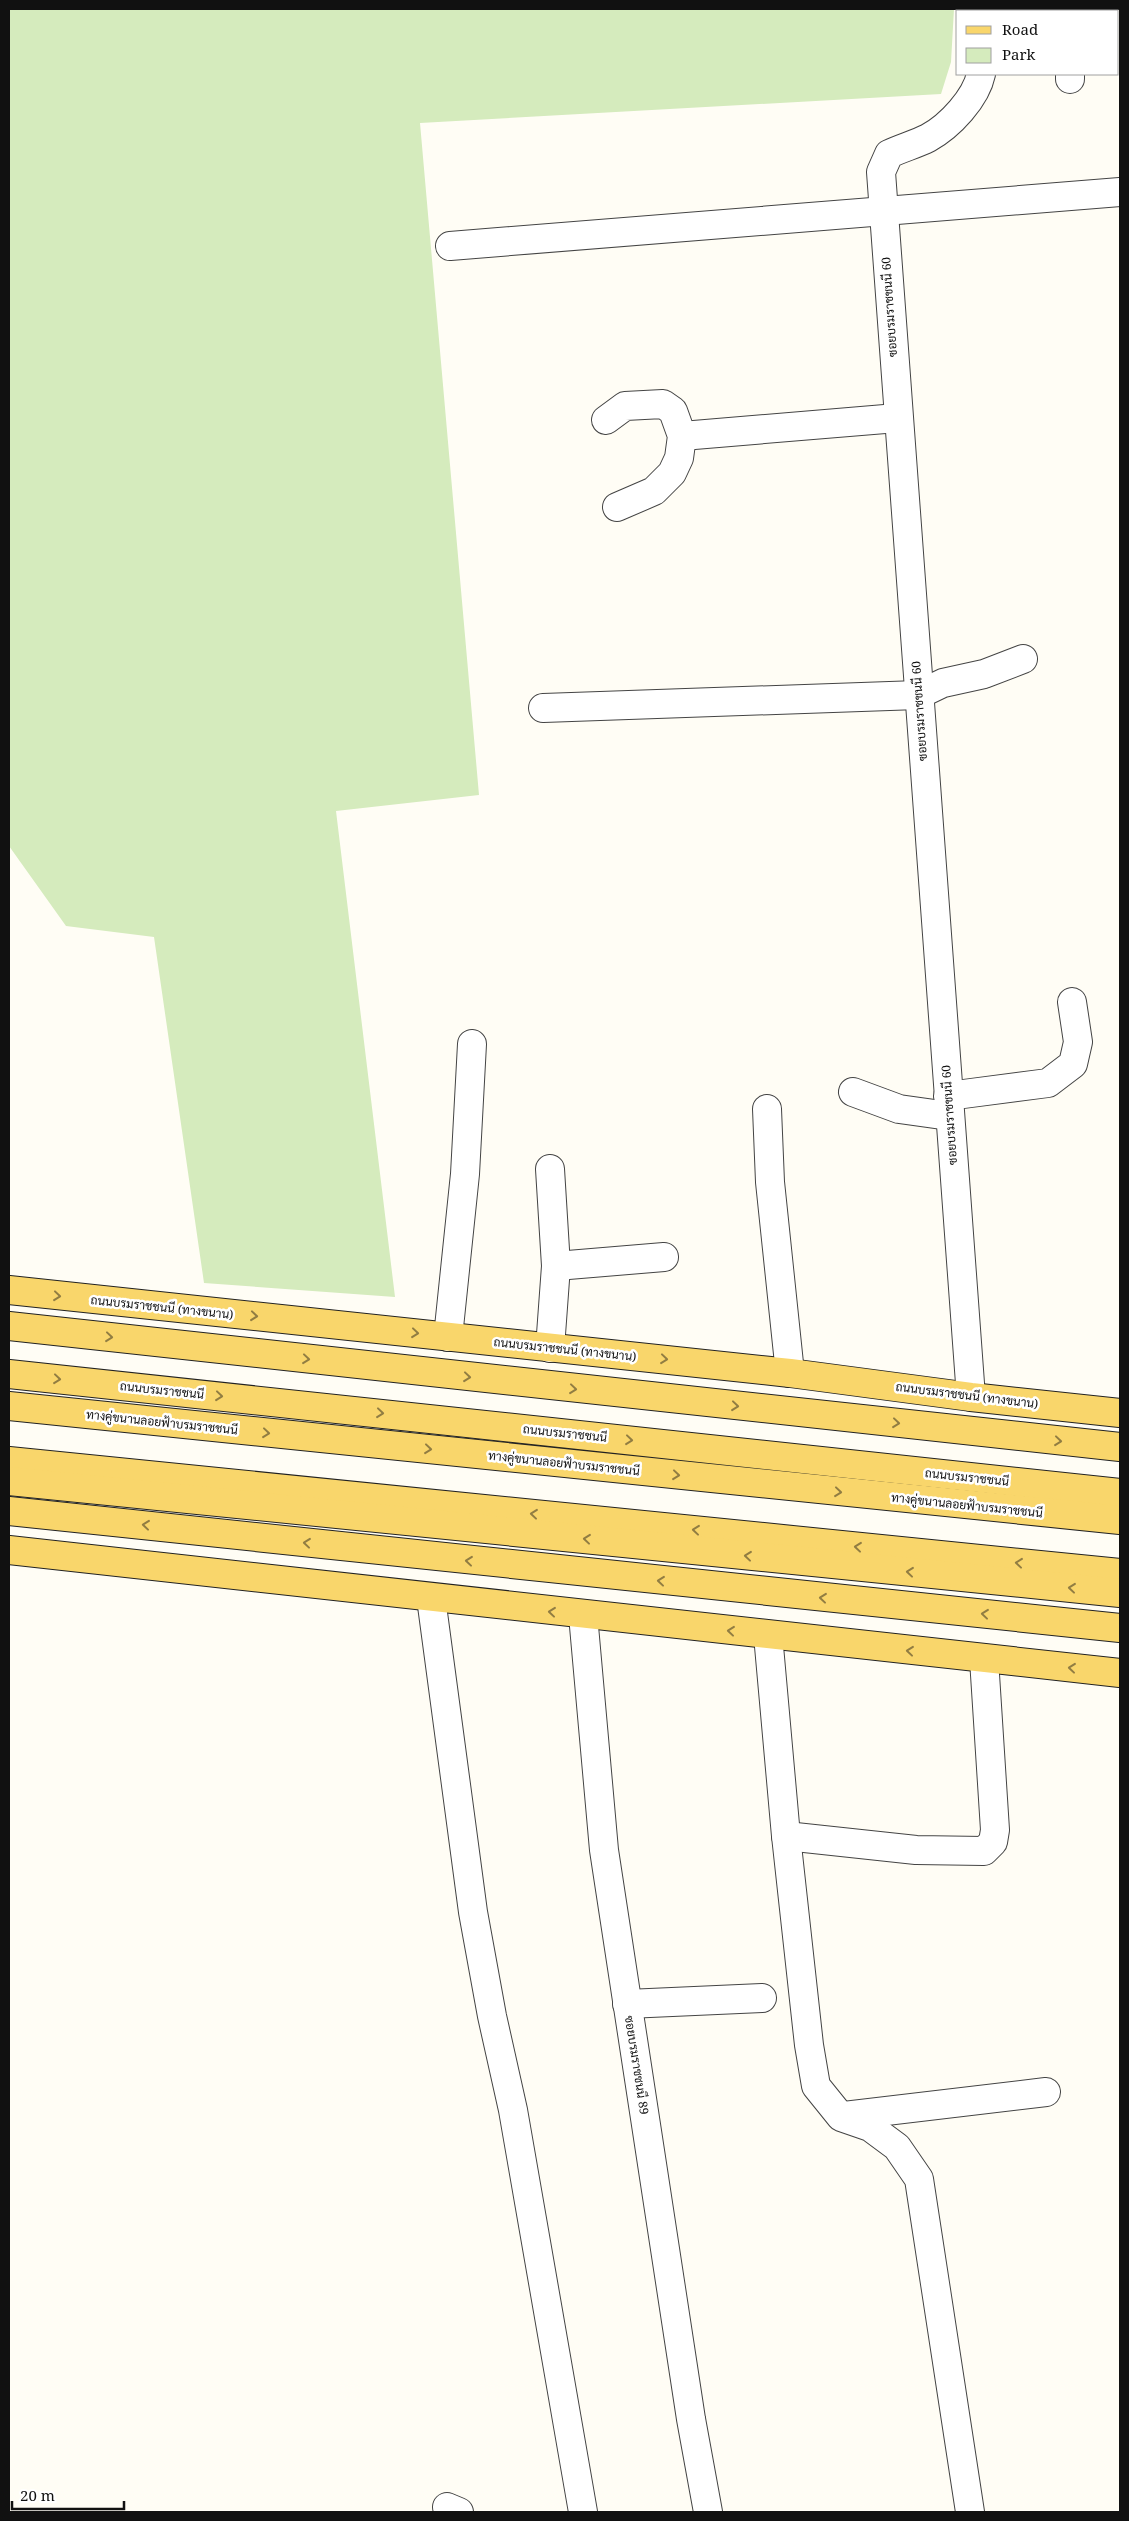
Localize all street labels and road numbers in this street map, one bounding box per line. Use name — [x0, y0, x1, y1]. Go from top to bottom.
street label: ซอยบรมราชชนนี 60 — [877, 256, 901, 358]
street label: ซอยบรมราชชนนี 60 — [907, 660, 931, 762]
street label: ซอยบรมราชชนนี 60 — [937, 1064, 961, 1166]
street label: ถนนบรมราชชนนี (ทางขนาน) — [90, 1291, 234, 1323]
street label: ถนนบรมราชชนนี (ทางขนาน) — [493, 1333, 637, 1365]
street label: ถนนบรมราชชนนี — [119, 1377, 205, 1403]
street label: ถนนบรมราชชนนี (ทางขนาน) — [895, 1378, 1039, 1412]
street label: ทางคู่ขนานลอยฟ้าบรมราชชนนี — [85, 1406, 239, 1438]
street label: ถนนบรมราชชนนี — [522, 1420, 608, 1446]
street label: ทางคู่ขนานลอยฟ้าบรมราชชนนี — [487, 1447, 641, 1479]
street label: ถนนบรมราชชนนี — [924, 1464, 1010, 1490]
street label: ทางคู่ขนานลอยฟ้าบรมราชชนนี — [890, 1489, 1044, 1521]
street label: ซอยบรมราชชนนี 89 — [621, 2014, 653, 2116]

